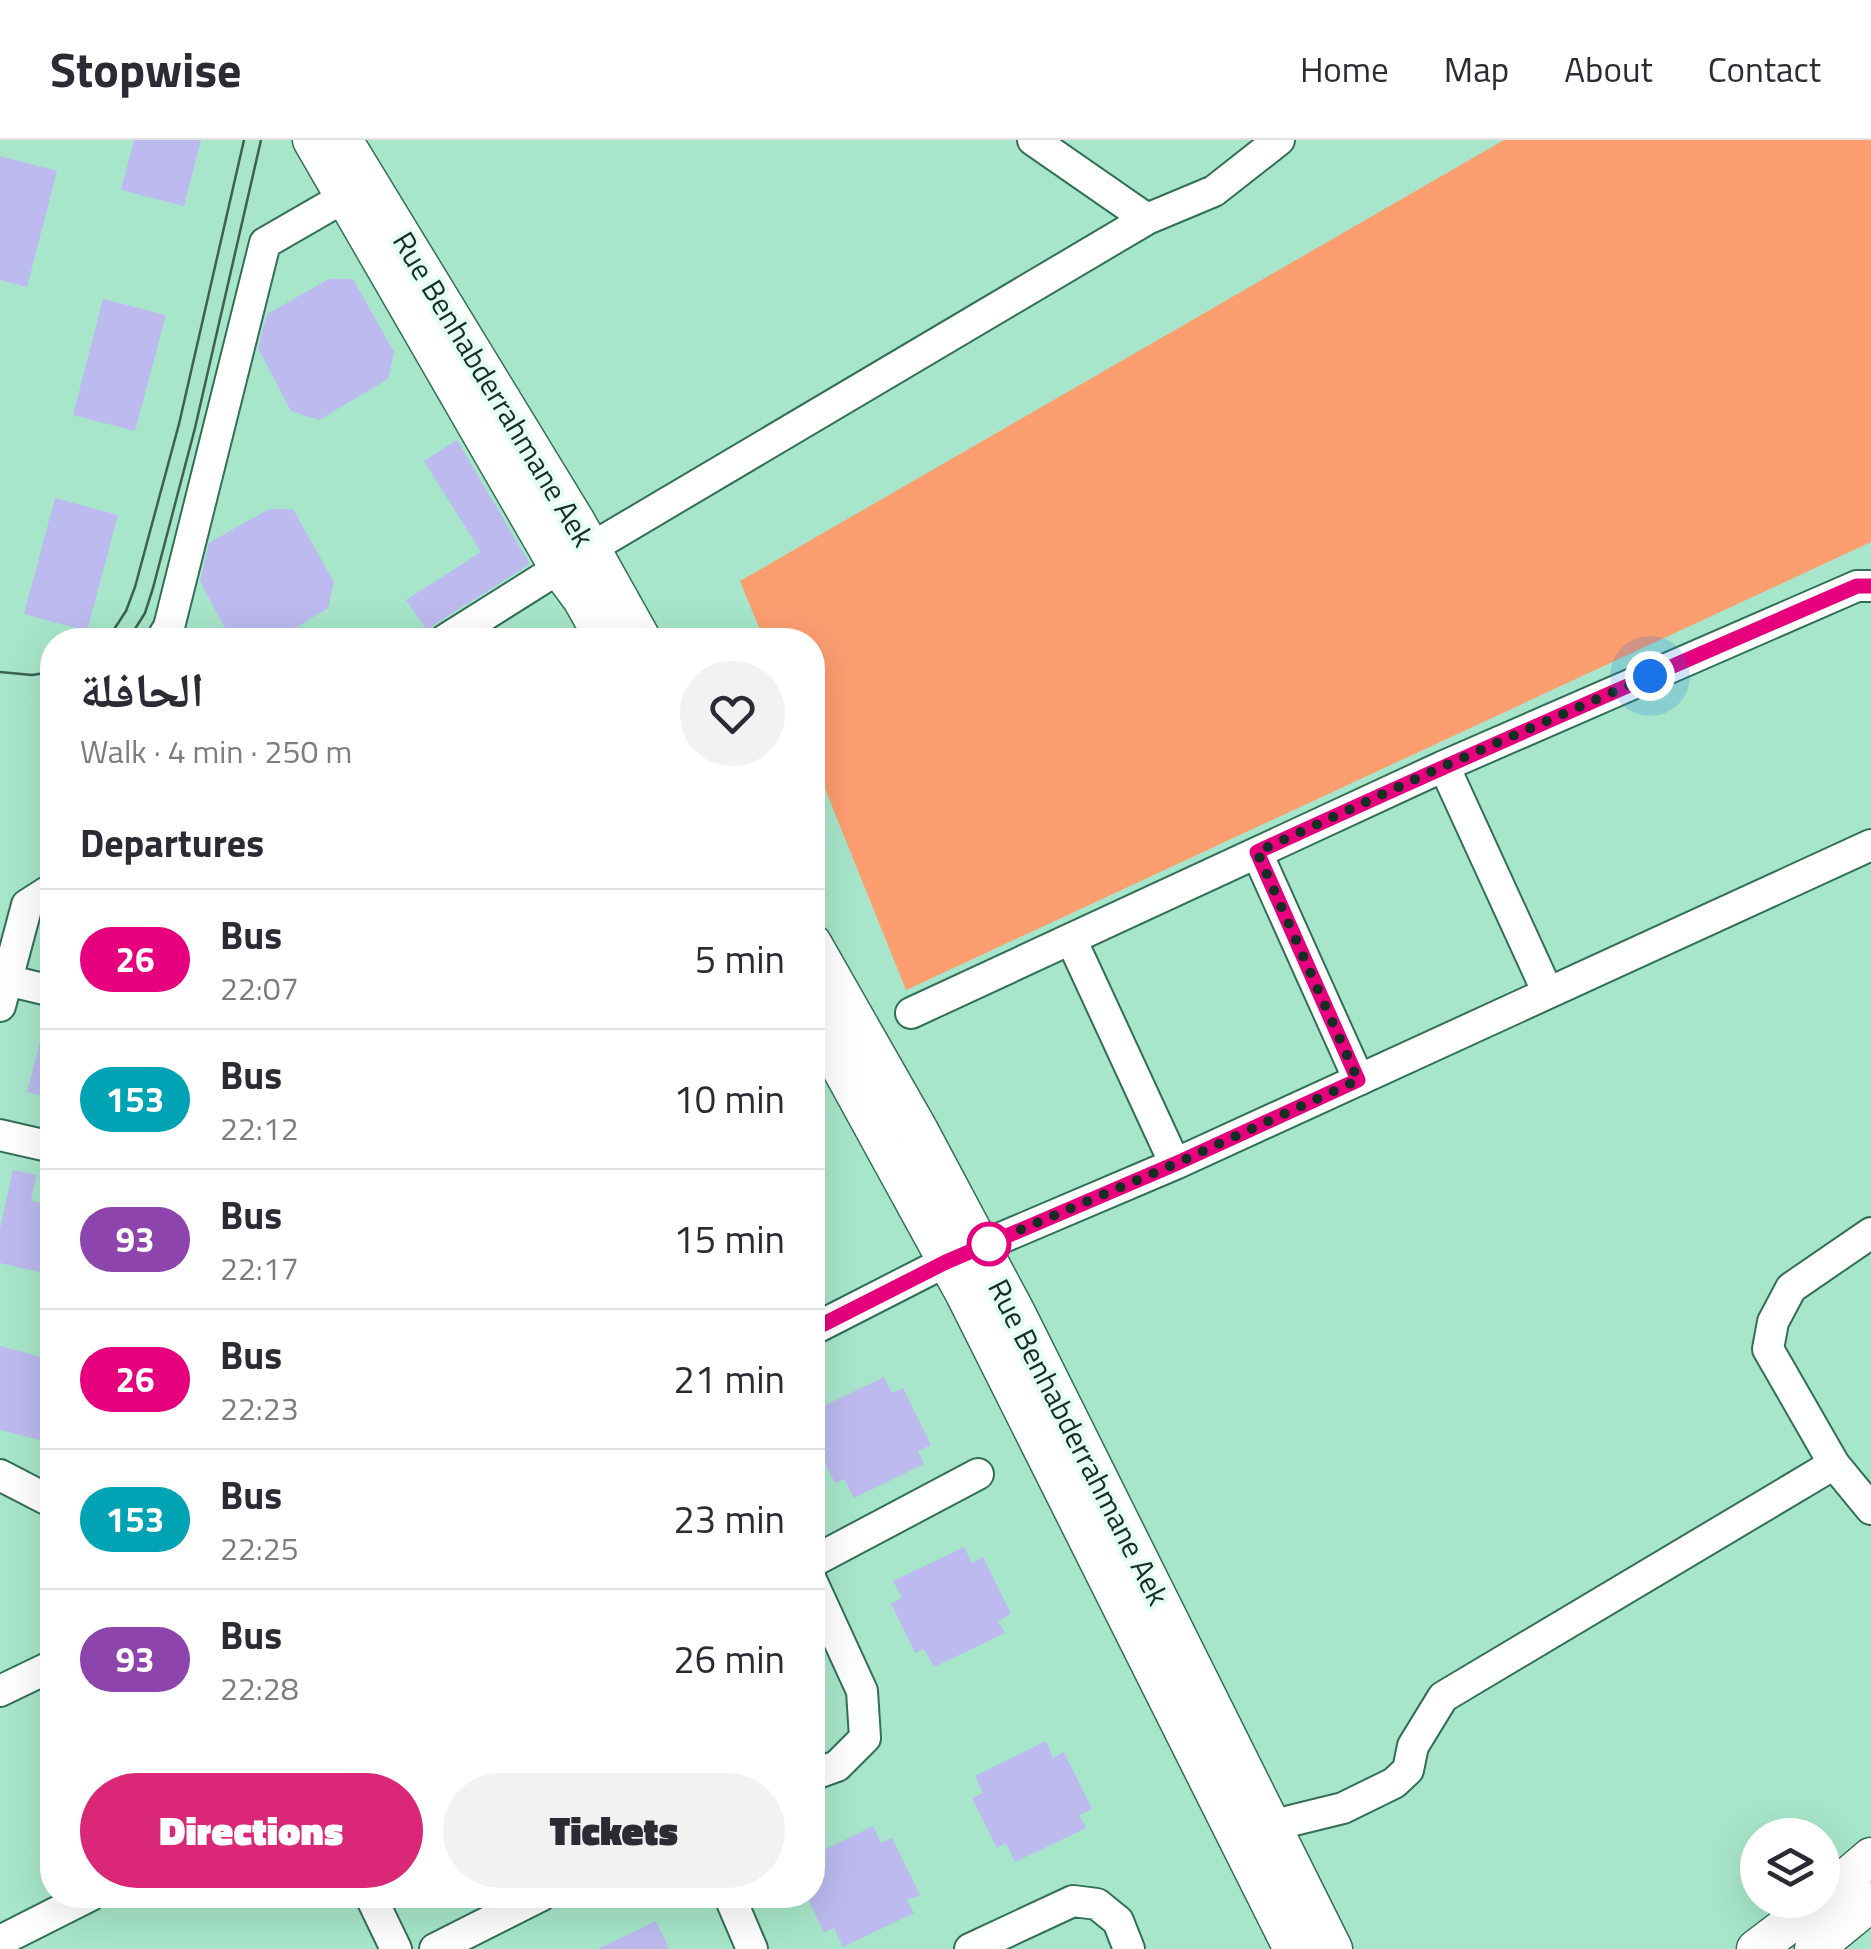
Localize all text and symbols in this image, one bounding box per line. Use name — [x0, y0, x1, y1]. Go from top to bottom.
text: Stopwise — [50, 33, 242, 106]
text: Home — [1300, 42, 1389, 96]
text: Map — [1444, 42, 1509, 96]
text: About — [1564, 42, 1653, 96]
text: Contact — [1708, 42, 1821, 96]
street label: Rue Benhabderrahmane Aek — [381, 223, 607, 555]
your location — [1625, 651, 1675, 701]
text: الحافلة — [80, 653, 204, 726]
button: heart — [680, 661, 785, 766]
text: Walk · 4 min · 250 m — [80, 727, 352, 775]
text: Departures — [80, 814, 264, 872]
text: Bus — [220, 906, 282, 964]
text: 5 min — [695, 930, 785, 988]
text: 26 — [115, 932, 155, 986]
text: 22:07 — [220, 964, 299, 1012]
text: Bus — [220, 1046, 282, 1104]
text: 10 min — [674, 1070, 785, 1128]
text: 153 — [106, 1072, 164, 1126]
text: 22:12 — [220, 1104, 299, 1152]
text: Bus — [220, 1186, 282, 1244]
text: 15 min — [674, 1210, 785, 1268]
text: 93 — [115, 1212, 155, 1266]
unlabelled marker — [968, 1223, 1010, 1265]
text: 22:17 — [220, 1244, 299, 1292]
street label: Rue Benhabderrahmane Aek — [977, 1271, 1181, 1613]
text: Bus — [220, 1326, 282, 1384]
text: 21 min — [674, 1350, 785, 1408]
text: 26 — [115, 1352, 155, 1406]
text: 22:23 — [220, 1384, 299, 1432]
text: Bus — [220, 1466, 282, 1524]
text: 23 min — [674, 1490, 785, 1548]
text: 153 — [106, 1492, 164, 1546]
text: 22:25 — [220, 1524, 299, 1572]
text: Bus — [220, 1606, 282, 1664]
text: 26 min — [674, 1630, 785, 1688]
text: 93 — [115, 1632, 155, 1686]
text: 22:28 — [220, 1664, 299, 1712]
button: Directions — [80, 1773, 423, 1888]
button: Tickets — [443, 1773, 785, 1888]
map controls — [1740, 1818, 1840, 1918]
button: layers — [1740, 1818, 1840, 1918]

